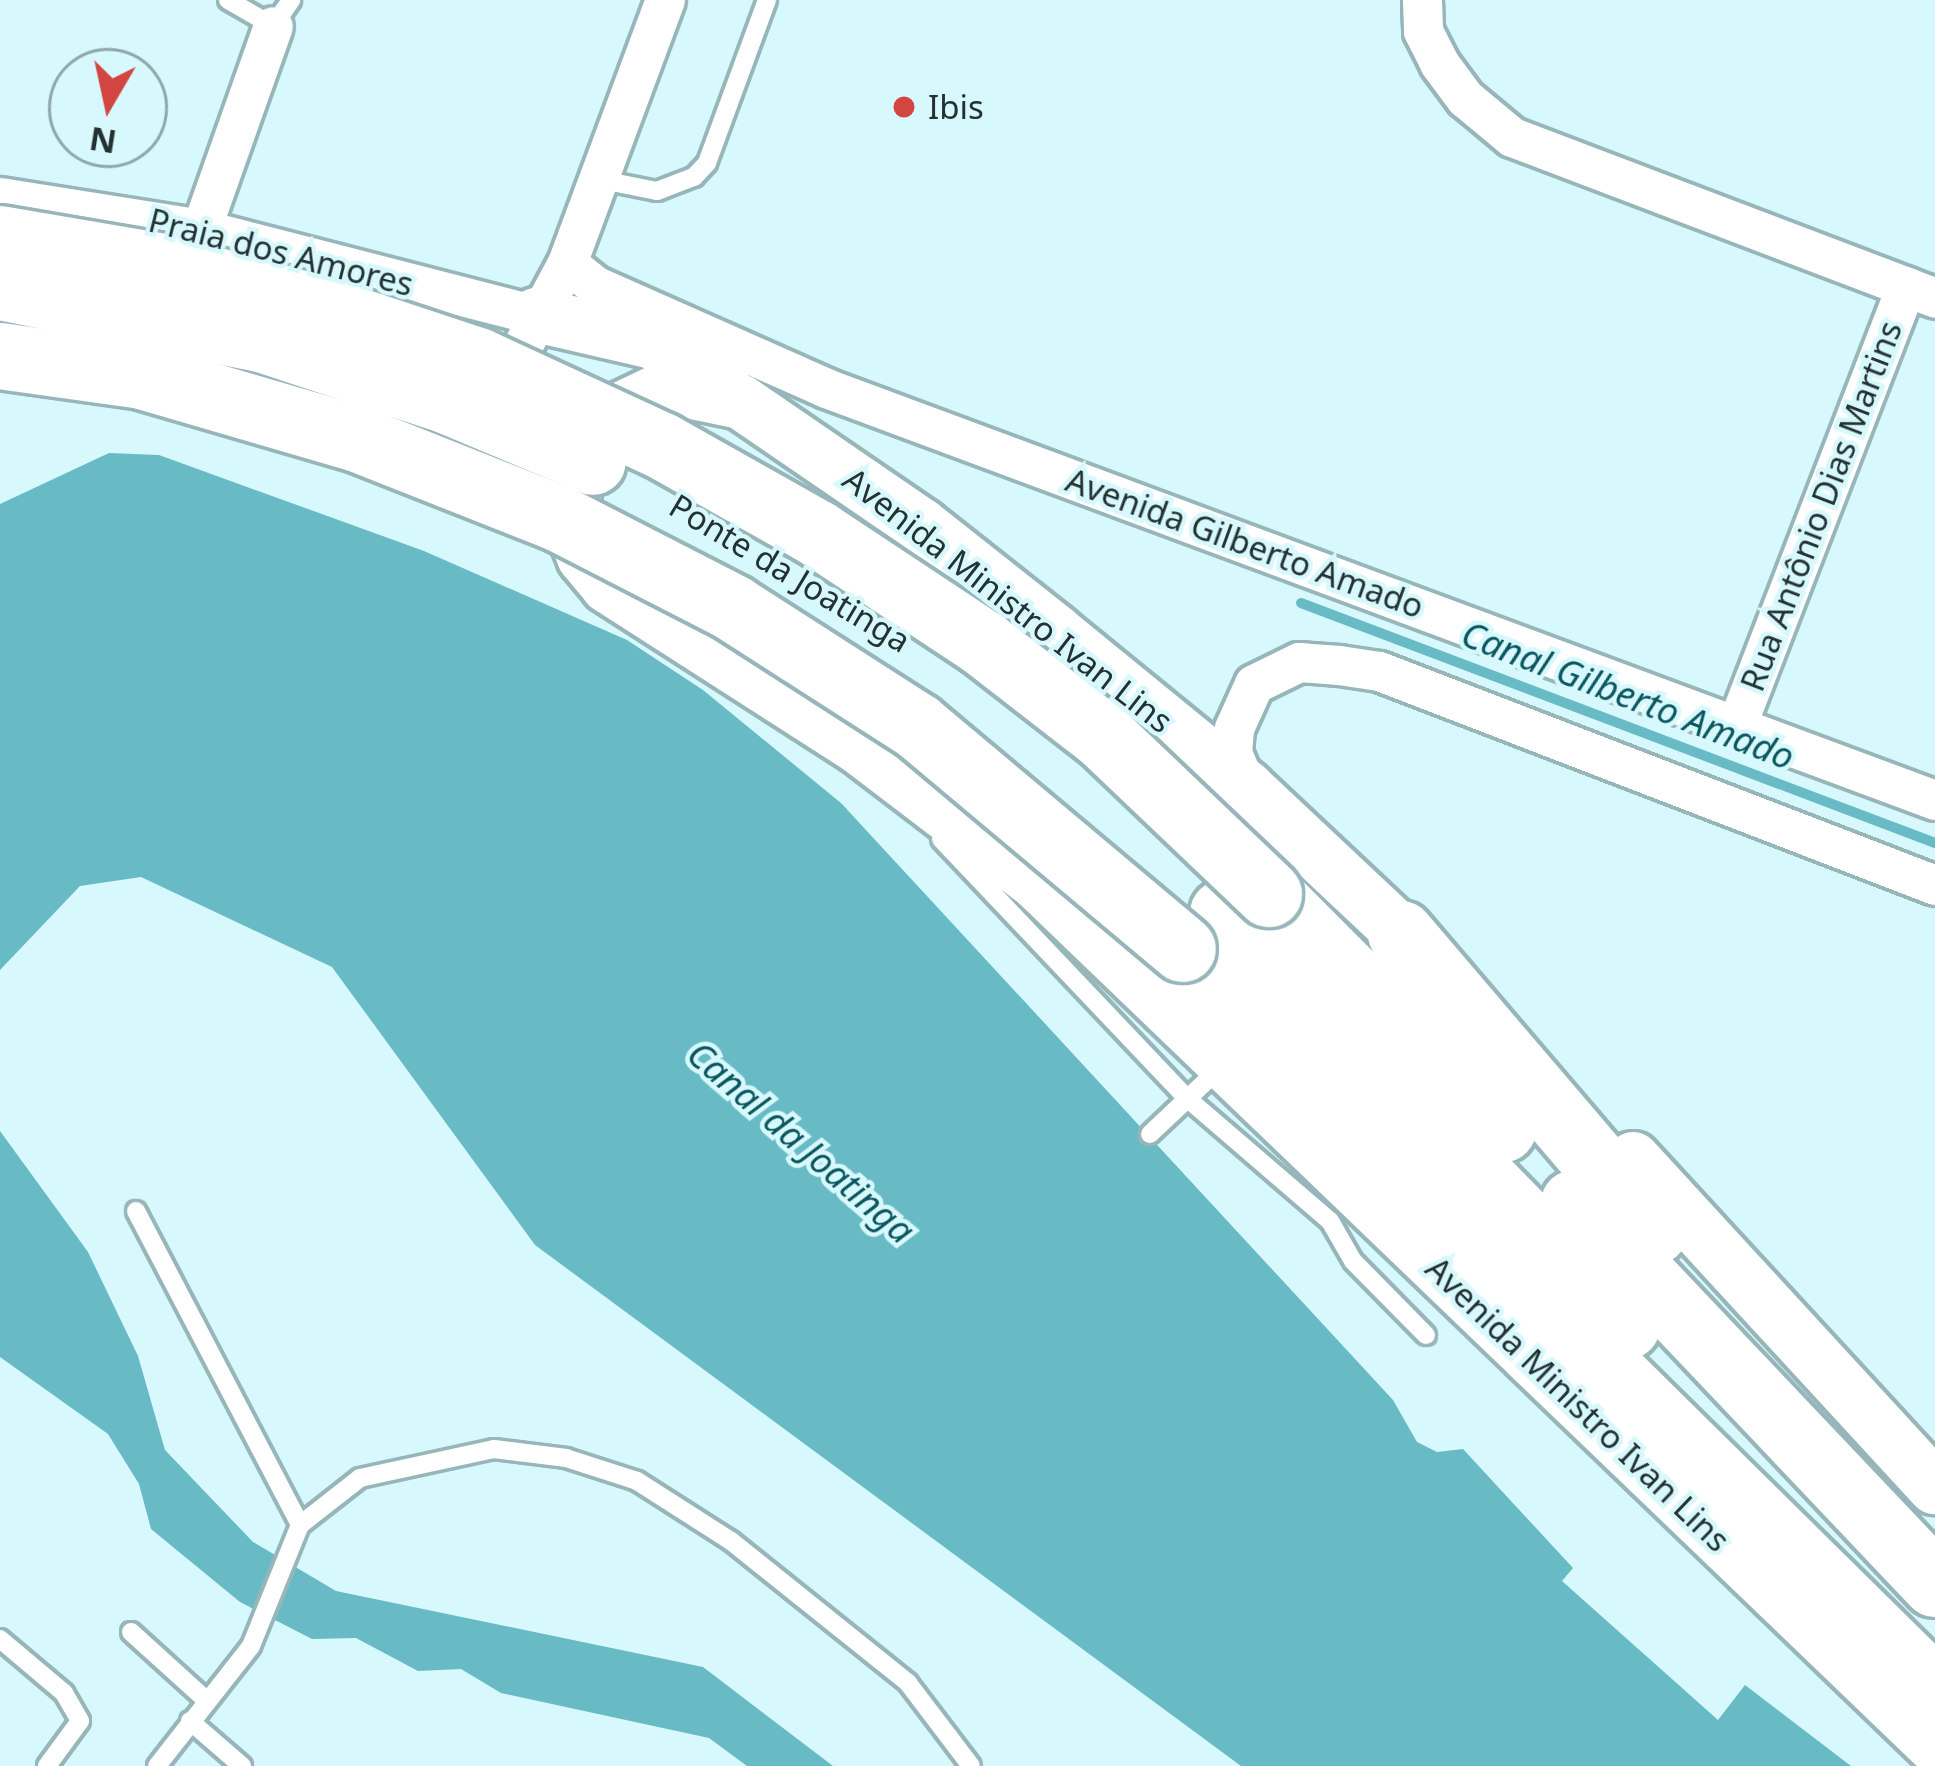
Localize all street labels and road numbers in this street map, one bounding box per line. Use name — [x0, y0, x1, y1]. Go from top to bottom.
street label: Praia dos Amores — [145, 200, 417, 304]
street label: Rua Antônio Dias Martins — [1732, 315, 1910, 697]
street label: Avenida Ministro Ivan Lins — [836, 459, 1180, 741]
street label: Avenida Gilberto Amado — [1061, 460, 1429, 626]
street label: Ponte da Joatinga — [662, 485, 918, 661]
street label: Avenida Ministro Ivan Lins — [1418, 1248, 1738, 1560]

